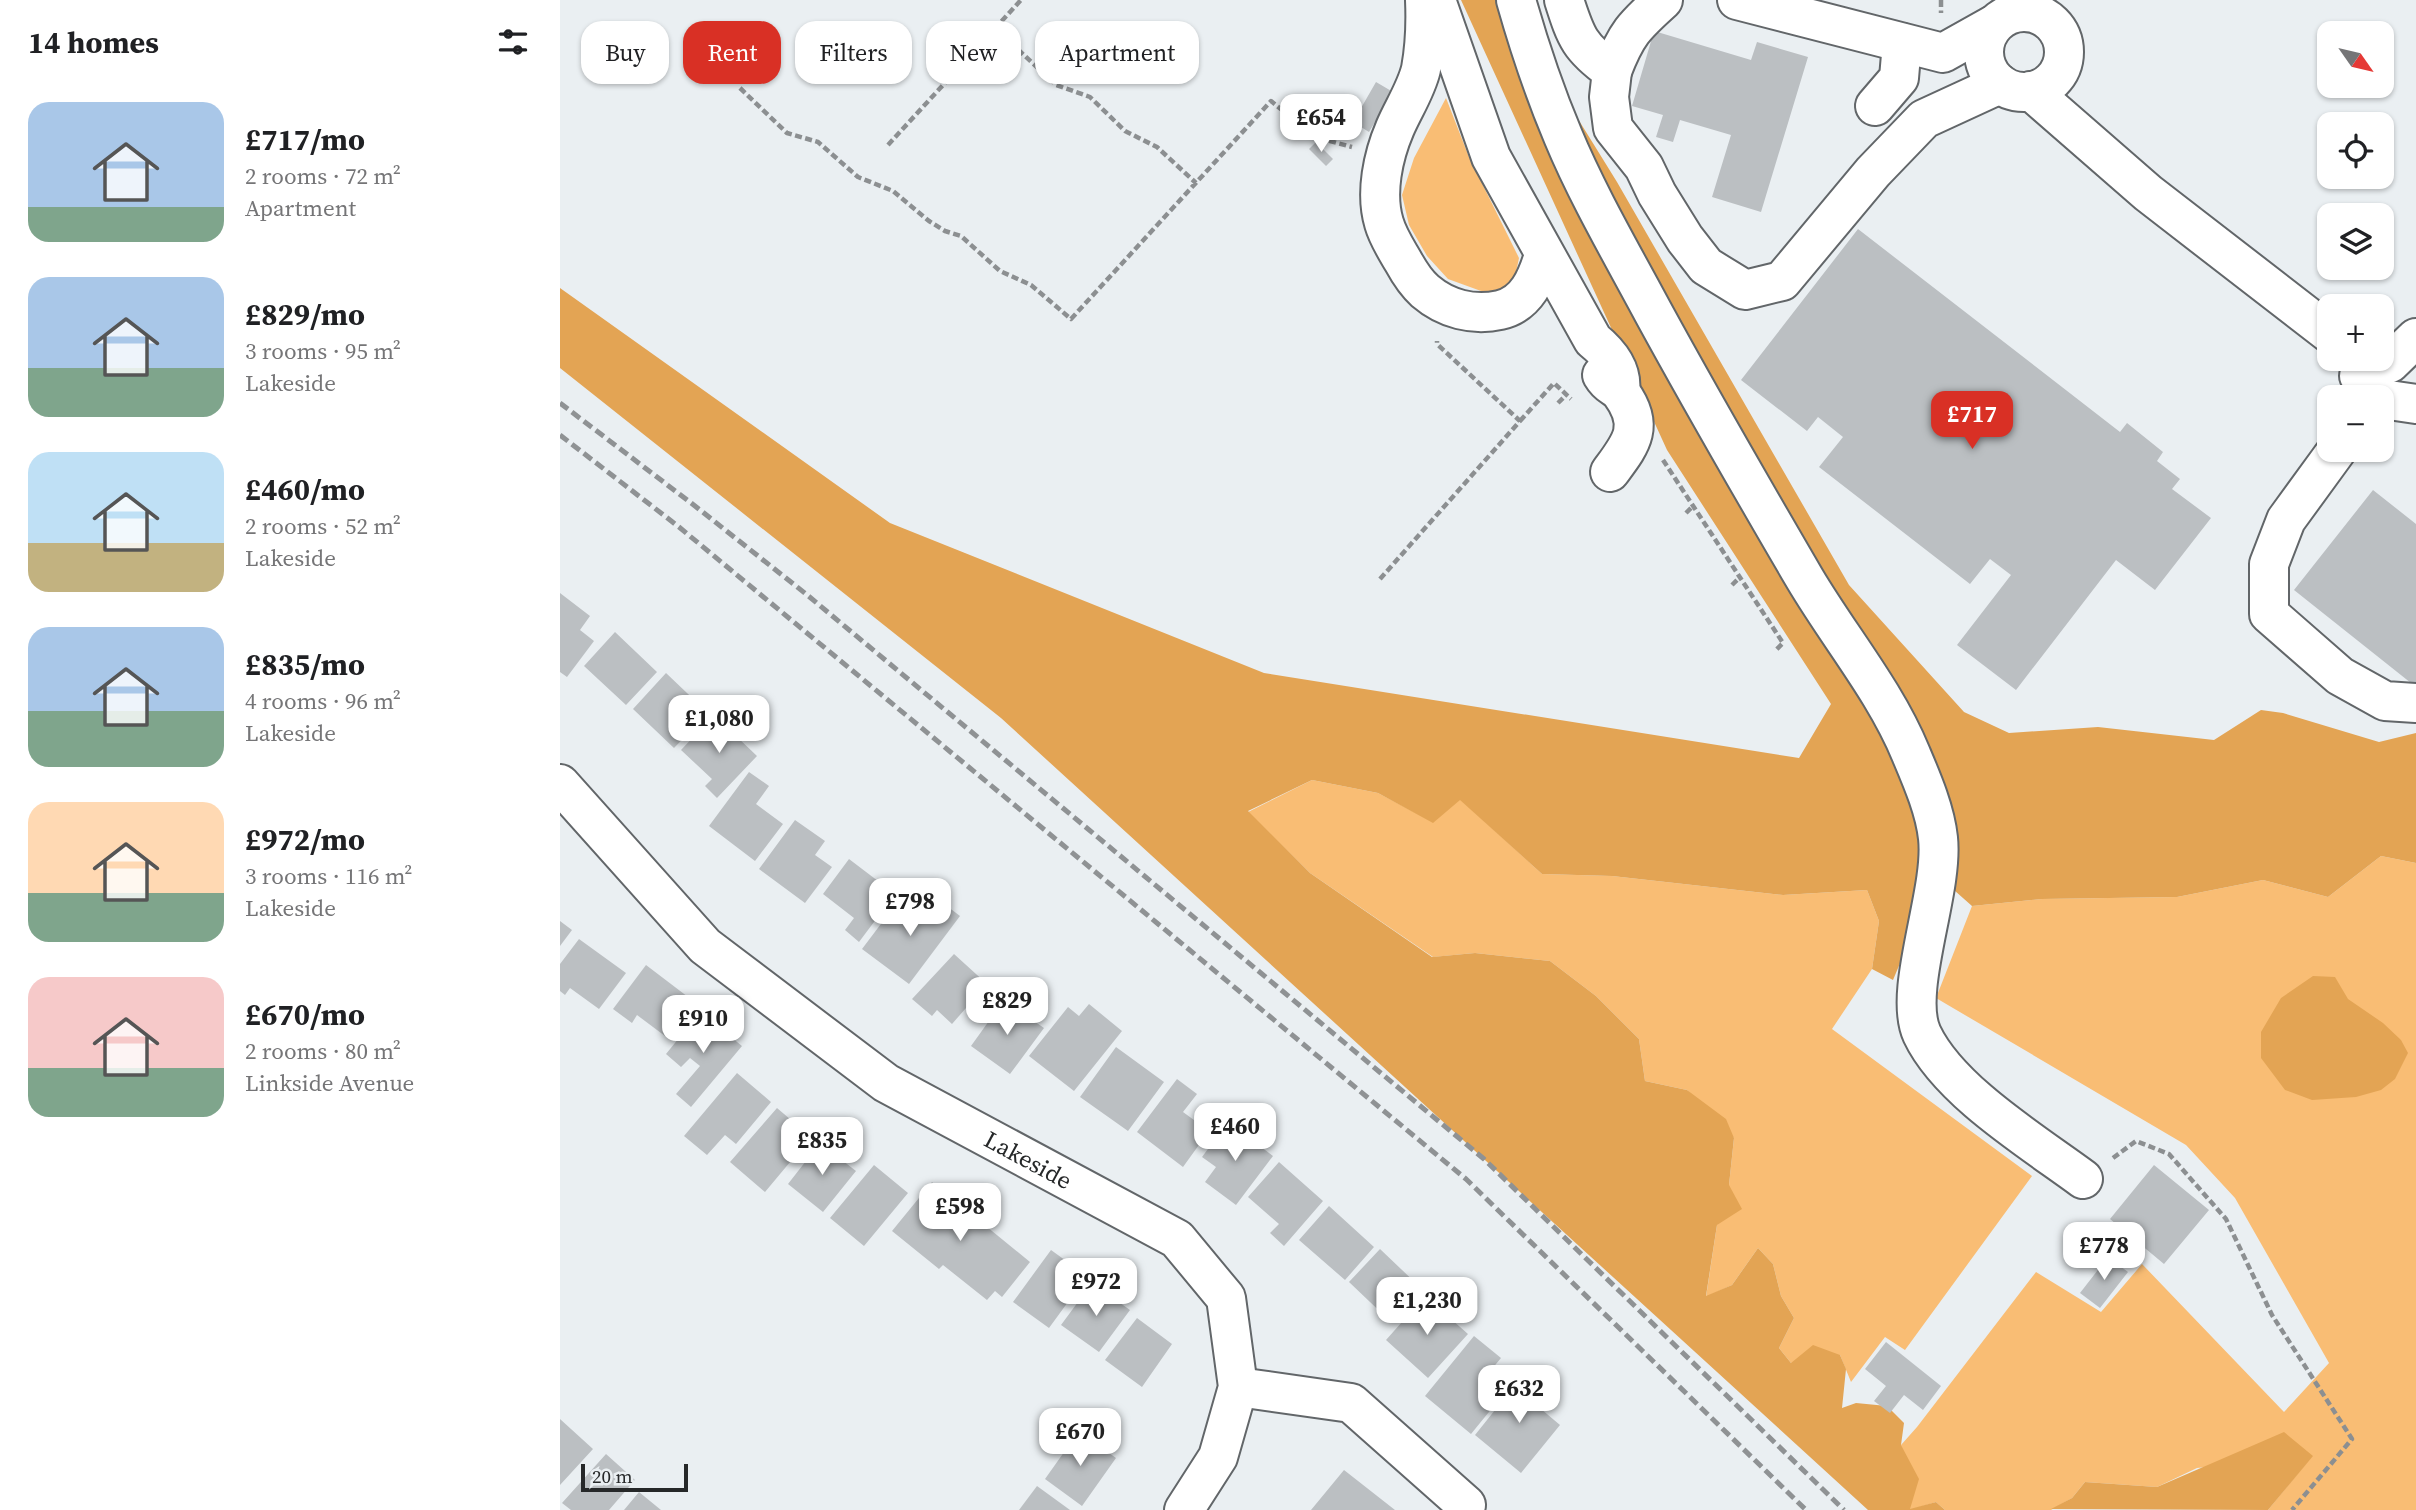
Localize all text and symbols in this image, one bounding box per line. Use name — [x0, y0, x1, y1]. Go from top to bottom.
chip: Buy — [581, 21, 669, 84]
chip: Rent — [683, 21, 781, 84]
chip: Filters — [795, 21, 912, 84]
chip: New — [926, 21, 1021, 84]
chip: Apartment — [1035, 21, 1199, 84]
north arrow — [2317, 21, 2394, 98]
map controls — [2317, 21, 2394, 462]
text: 14 homes — [28, 22, 159, 63]
icon: filters — [494, 23, 532, 61]
pin: £654 — [1280, 94, 1362, 154]
text: £654 — [1296, 101, 1346, 133]
button: locate — [2317, 112, 2394, 189]
text: £717/mo — [245, 119, 365, 160]
icon: home — [84, 130, 168, 214]
text: 2 rooms · 72 m² — [245, 160, 401, 192]
text: Apartment — [245, 192, 356, 224]
button: layers — [2317, 203, 2394, 280]
text: £829/mo — [245, 294, 365, 335]
button: + — [2317, 294, 2394, 371]
icon: home — [84, 305, 168, 389]
text: 3 rooms · 95 m² — [245, 335, 401, 367]
text: Lakeside — [245, 367, 336, 399]
button: − — [2317, 385, 2394, 462]
pin: £717 — [1931, 392, 2013, 451]
text: £717 — [1947, 398, 1997, 430]
text: £460/mo — [245, 469, 365, 510]
icon: home — [84, 480, 168, 564]
text: 2 rooms · 52 m² — [245, 510, 401, 542]
text: Lakeside — [245, 542, 336, 574]
text: £835/mo — [245, 644, 365, 685]
icon: home — [84, 655, 168, 739]
text: 4 rooms · 96 m² — [245, 685, 401, 717]
pin: £1,080 — [662, 696, 776, 755]
text: £1,080 — [684, 702, 754, 734]
text: Lakeside — [245, 717, 336, 749]
text: £972/mo — [245, 819, 365, 860]
icon: home — [84, 830, 168, 914]
text: 3 rooms · 116 m² — [245, 860, 412, 892]
pin: £798 — [869, 878, 951, 938]
text: £798 — [885, 885, 935, 917]
text: Lakeside — [245, 892, 336, 924]
pin: £829 — [966, 978, 1048, 1037]
text: £829 — [982, 984, 1032, 1016]
text: £670/mo — [245, 994, 365, 1035]
pin: £910 — [662, 996, 744, 1055]
text: £910 — [678, 1002, 728, 1034]
icon: home — [84, 1005, 168, 1089]
text: 2 rooms · 80 m² — [245, 1035, 401, 1067]
text: Linkside Avenue — [245, 1067, 414, 1099]
pin: £460 — [1194, 1104, 1276, 1163]
text: £460 — [1210, 1110, 1260, 1142]
pin: £835 — [781, 1118, 863, 1177]
street label: Lakeside — [979, 1122, 1078, 1196]
text: £835 — [797, 1124, 847, 1156]
pin: £598 — [919, 1184, 1001, 1243]
text: £598 — [935, 1190, 985, 1222]
pin: £778 — [2063, 1222, 2145, 1282]
text: £778 — [2079, 1229, 2129, 1261]
pin: £972 — [1055, 1258, 1137, 1318]
text: £972 — [1071, 1265, 1121, 1297]
pin: £1,230 — [1370, 1278, 1484, 1337]
text: £1,230 — [1392, 1284, 1462, 1316]
pin: £632 — [1478, 1366, 1560, 1425]
text: £632 — [1494, 1372, 1544, 1404]
pin: £670 — [1039, 1408, 1121, 1468]
text: £670 — [1055, 1415, 1105, 1447]
scale bar — [581, 1461, 688, 1493]
text: 20 m — [592, 1463, 633, 1489]

